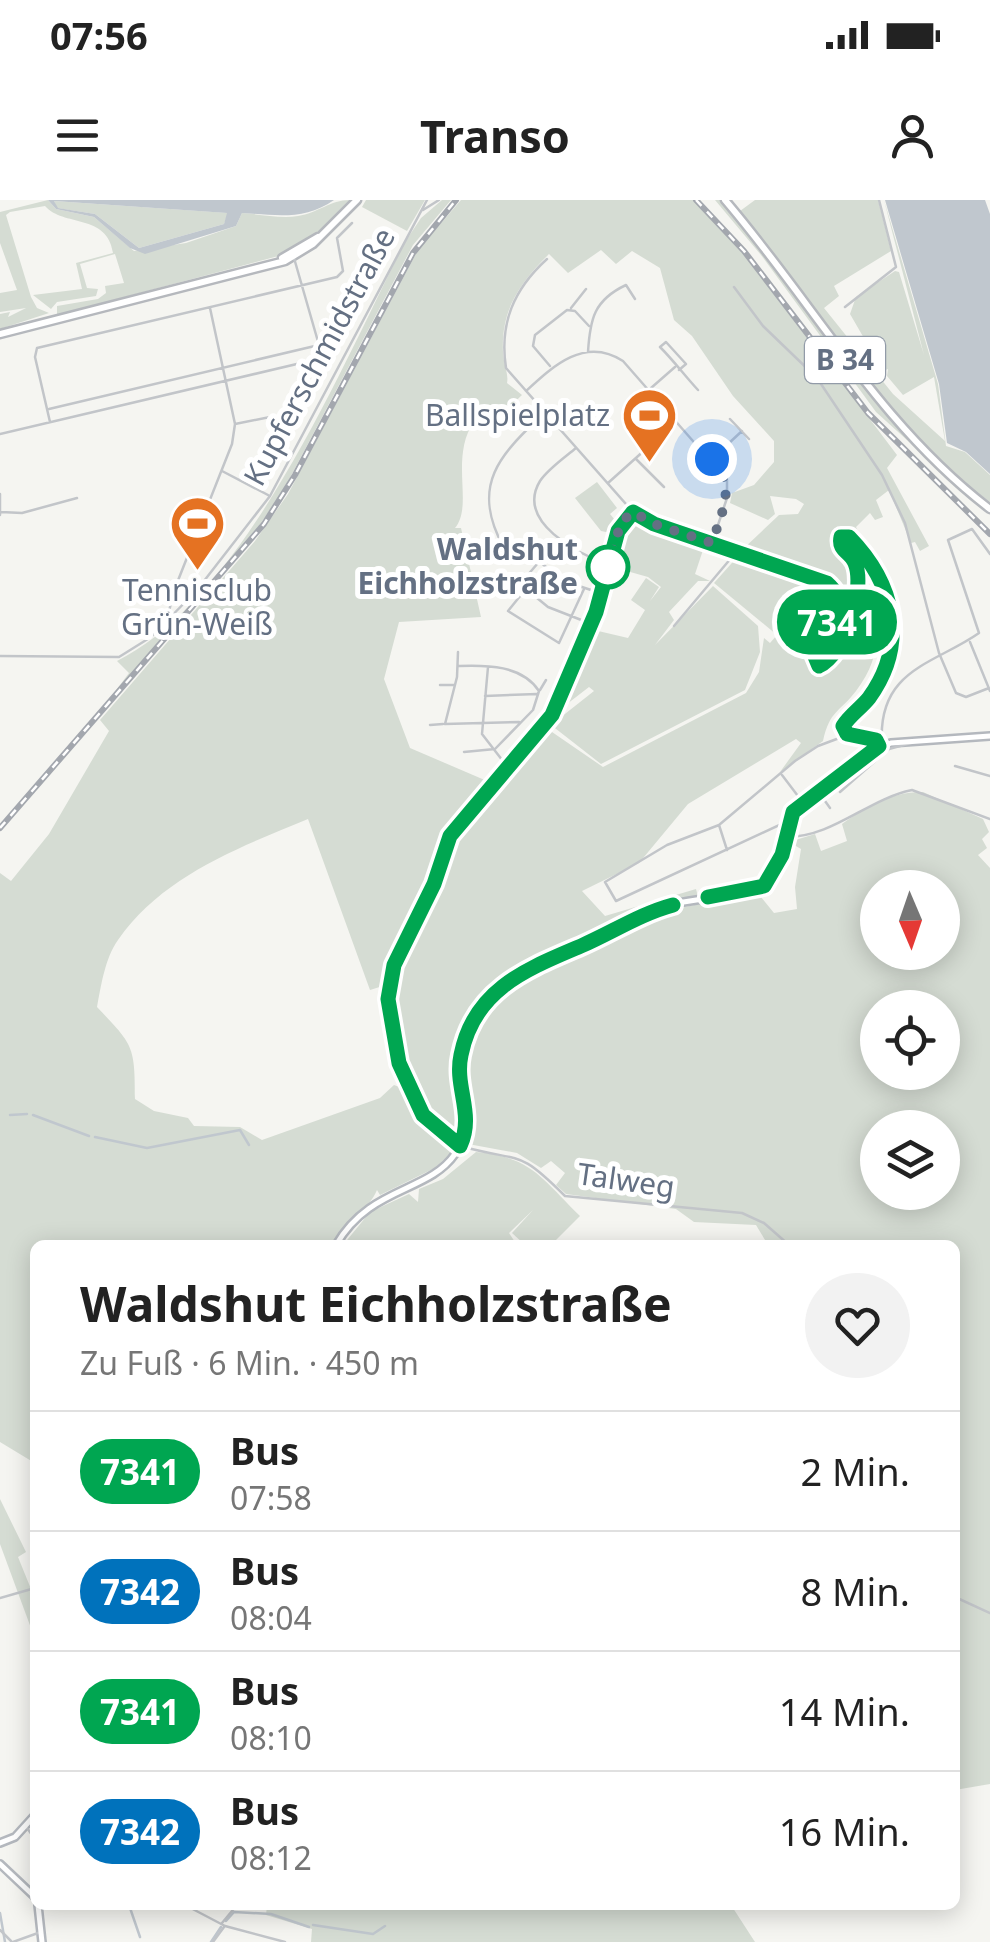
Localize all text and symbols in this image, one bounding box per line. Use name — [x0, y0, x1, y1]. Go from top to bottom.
text: 07:56 — [50, 9, 148, 61]
text: Transo — [420, 105, 570, 166]
icon: menu — [50, 108, 105, 163]
icon: person — [885, 108, 940, 163]
street label: Kupferschmidstraße — [233, 220, 404, 492]
road number: B 34 — [805, 337, 885, 383]
sports icon: Ballspielplatz — [619, 386, 679, 465]
place label: Ballspielplatz — [425, 394, 610, 435]
your location — [687, 434, 737, 484]
sports icon: Tennisclub Grün-Weiß — [167, 493, 227, 572]
place label: Waldshut Eichholzstraße — [357, 528, 578, 603]
marker: Waldshut Eichholzstraße — [587, 546, 629, 588]
place label: Tennisclub Grün-Weiß — [121, 569, 273, 644]
line badge: 7341 — [767, 590, 907, 654]
text: 7341 — [797, 599, 877, 646]
north arrow — [860, 870, 960, 970]
map controls — [860, 870, 960, 1210]
button: locate — [860, 990, 960, 1090]
button: layers — [860, 1110, 960, 1210]
street label: Talweg — [575, 1152, 677, 1207]
text: Waldshut Eichholzstraße — [80, 1271, 672, 1336]
button: heart — [805, 1273, 910, 1378]
text: Zu Fuß · 6 Min. · 450 m — [80, 1341, 419, 1384]
text: Bus — [230, 1424, 299, 1476]
text: 2 Min. — [800, 1445, 910, 1497]
text: 7341 — [100, 1448, 180, 1495]
text: 07:58 — [230, 1476, 312, 1519]
text: Bus — [230, 1544, 299, 1596]
text: 8 Min. — [800, 1565, 910, 1617]
text: 7342 — [100, 1568, 180, 1615]
text: 08:04 — [230, 1596, 312, 1639]
text: Bus — [230, 1664, 299, 1716]
text: 14 Min. — [779, 1685, 910, 1737]
text: 7341 — [100, 1688, 180, 1735]
text: 08:10 — [230, 1716, 312, 1759]
text: Bus — [230, 1784, 299, 1836]
text: 16 Min. — [779, 1805, 910, 1857]
text: 7342 — [100, 1808, 180, 1855]
text: 08:12 — [230, 1836, 312, 1879]

